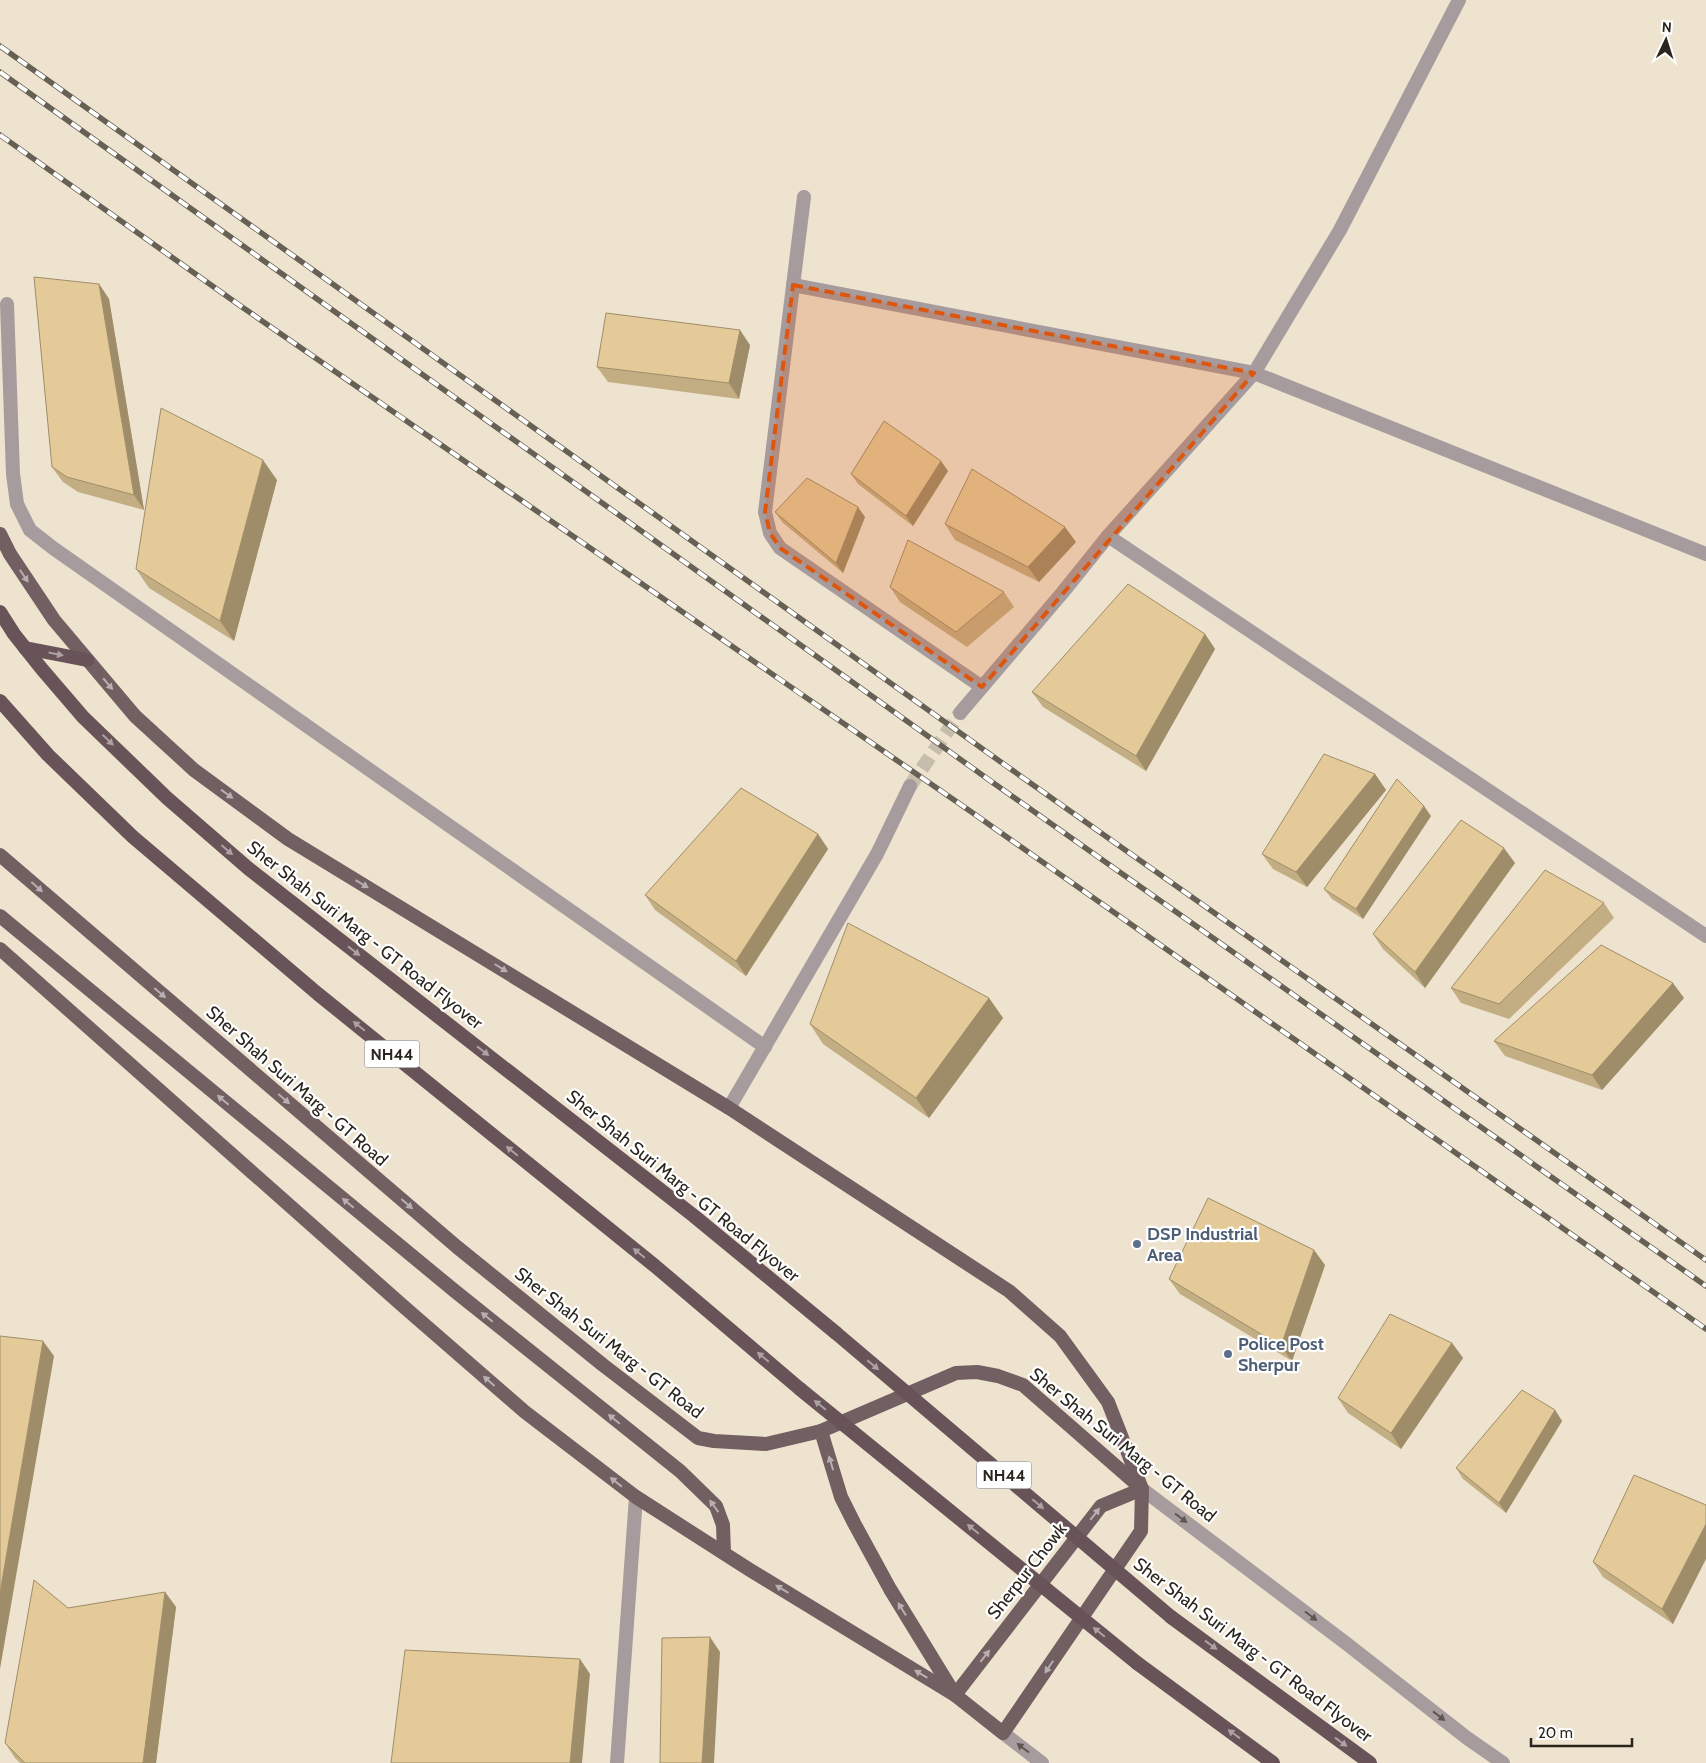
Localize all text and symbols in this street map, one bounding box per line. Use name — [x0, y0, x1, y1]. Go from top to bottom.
north arrow — [1641, 15, 1691, 65]
text: N — [1661, 18, 1672, 36]
one-way arrow — [20, 569, 29, 582]
one-way arrow — [49, 650, 65, 658]
one-way arrow — [103, 677, 114, 690]
one-way arrow — [101, 734, 113, 746]
one-way arrow — [220, 789, 234, 799]
street label: Sher Shah Suri Marg - GT Road Flyover — [243, 836, 487, 1034]
one-way arrow — [221, 845, 234, 856]
one-way arrow — [356, 879, 369, 888]
one-way arrow — [31, 881, 43, 892]
one-way arrow — [347, 946, 360, 957]
one-way arrow — [494, 964, 508, 973]
one-way arrow — [154, 987, 166, 999]
street label: Sher Shah Suri Marg - GT Road — [202, 1001, 392, 1171]
one-way arrow — [352, 1021, 365, 1032]
road number: NH44 — [364, 1040, 420, 1068]
one-way arrow — [476, 1046, 489, 1057]
street label: Sher Shah Suri Marg - GT Road Flyover — [562, 1085, 804, 1287]
one-way arrow — [277, 1093, 290, 1104]
one-way arrow — [217, 1094, 230, 1105]
one-way arrow — [506, 1145, 519, 1156]
one-way arrow — [342, 1198, 354, 1209]
one-way arrow — [400, 1199, 413, 1210]
place label: DSP Industrial Area — [1147, 1223, 1258, 1266]
marker: DSP Industrial Area — [1131, 1238, 1143, 1250]
one-way arrow — [632, 1247, 645, 1258]
street label: Sher Shah Suri Marg - GT Road — [510, 1263, 708, 1423]
one-way arrow — [481, 1312, 494, 1323]
place label: Police Post Sherpur — [1238, 1333, 1324, 1376]
marker: Police Post Sherpur — [1222, 1348, 1234, 1360]
one-way arrow — [757, 1352, 770, 1363]
one-way arrow — [867, 1359, 879, 1371]
street label: Sher Shah Suri Marg - GT Road — [1025, 1363, 1221, 1527]
one-way arrow — [484, 1375, 496, 1387]
one-way arrow — [814, 1399, 827, 1410]
one-way arrow — [608, 1413, 621, 1424]
one-way arrow — [827, 1455, 835, 1470]
road number: NH44 — [976, 1462, 1032, 1488]
one-way arrow — [610, 1477, 623, 1488]
one-way arrow — [1031, 1498, 1044, 1509]
one-way arrow — [709, 1499, 719, 1513]
one-way arrow — [1090, 1507, 1100, 1521]
one-way arrow — [1174, 1513, 1188, 1523]
street label: Sherpur Chowk — [983, 1518, 1072, 1623]
one-way arrow — [967, 1524, 980, 1535]
street label: Sher Shah Suri Marg - GT Road Flyover — [1129, 1553, 1377, 1747]
one-way arrow — [776, 1585, 789, 1594]
one-way arrow — [897, 1602, 906, 1615]
one-way arrow — [1304, 1611, 1317, 1622]
one-way arrow — [1094, 1626, 1106, 1638]
one-way arrow — [1204, 1640, 1217, 1651]
one-way arrow — [979, 1650, 990, 1663]
one-way arrow — [1044, 1660, 1054, 1673]
one-way arrow — [914, 1669, 927, 1679]
one-way arrow — [1432, 1711, 1446, 1721]
scale bar — [1531, 1716, 1632, 1748]
text: 20 m — [1538, 1724, 1573, 1742]
one-way arrow — [1227, 1729, 1241, 1739]
one-way arrow — [1334, 1737, 1348, 1747]
one-way arrow — [1016, 1743, 1030, 1753]

